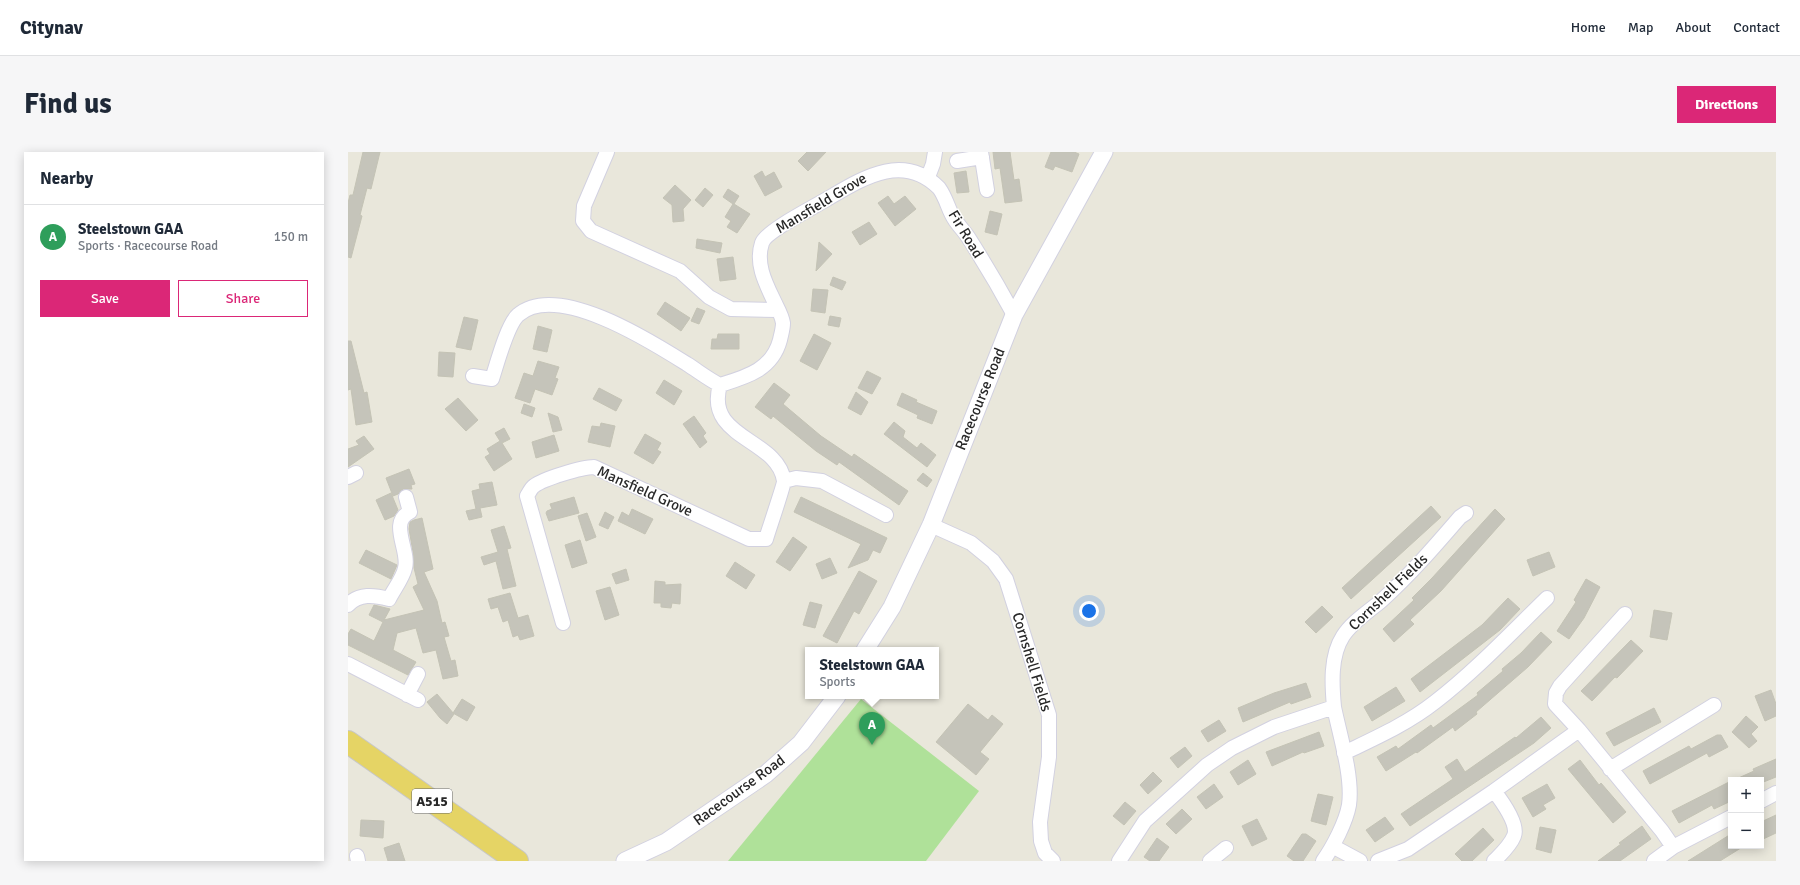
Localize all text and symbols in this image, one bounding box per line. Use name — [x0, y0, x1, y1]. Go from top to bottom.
text: Citynav — [20, 16, 83, 40]
text: Home — [1571, 19, 1606, 36]
text: Map — [1628, 19, 1653, 36]
text: About — [1675, 19, 1711, 36]
text: Contact — [1733, 19, 1780, 36]
button: Directions — [1677, 86, 1776, 123]
text: Find us — [24, 87, 112, 121]
text: Nearby — [40, 168, 93, 189]
street label: Mansfield Grove — [772, 169, 870, 237]
street label: Fir Road — [945, 207, 987, 261]
text: Steelstown GAA — [78, 220, 183, 238]
text: A — [49, 229, 57, 245]
text: 150 m — [274, 229, 308, 245]
text: Sports · Racecourse Road — [78, 238, 218, 254]
button: Save — [40, 280, 170, 317]
button: Share — [178, 280, 308, 317]
street label: Racecourse Road — [951, 345, 1009, 453]
street label: Mansfield Grove — [594, 462, 696, 520]
street label: Cornshell Fields — [1345, 550, 1432, 634]
your location — [1079, 601, 1099, 621]
street label: Cornshell Fields — [1008, 610, 1056, 714]
popup — [805, 647, 939, 699]
text: Steelstown GAA — [819, 656, 925, 674]
text: Sports — [819, 674, 856, 690]
pin: A — [859, 712, 885, 745]
street label: Racecourse Road — [690, 751, 788, 829]
map controls — [1728, 777, 1764, 849]
button: + — [1728, 777, 1764, 813]
road number: A515 — [412, 789, 452, 813]
button: − — [1728, 813, 1764, 849]

